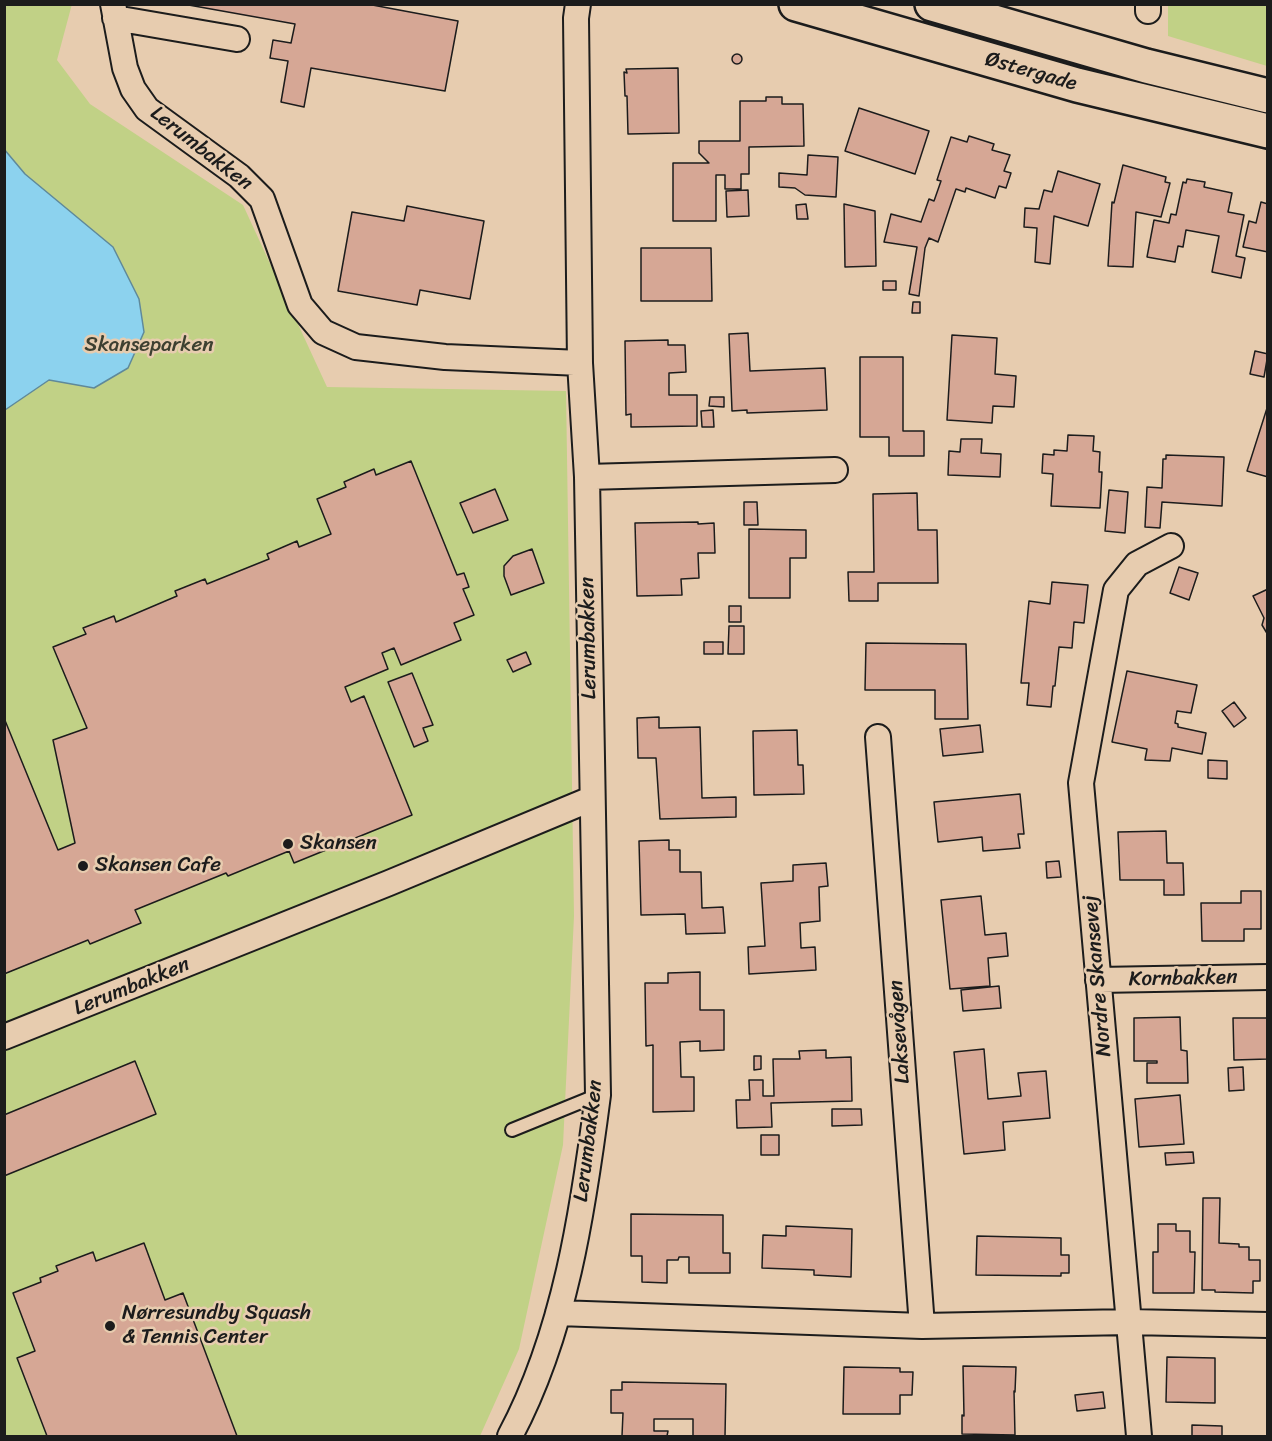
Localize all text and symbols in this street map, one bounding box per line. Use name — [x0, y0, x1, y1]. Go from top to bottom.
street label: Østergade — [982, 47, 1080, 97]
street label: Lerumbakken — [145, 101, 257, 197]
park label: Skanseparken — [84, 333, 214, 359]
street label: Lerumbakken — [575, 576, 603, 700]
place label: Skansen — [300, 831, 377, 857]
marker: Skansen — [281, 837, 295, 851]
place label: Skansen Cafe — [95, 853, 221, 879]
marker: Skansen Cafe — [76, 859, 90, 873]
street label: Nordre Skansevej — [1078, 894, 1118, 1058]
street label: Lerumbakken — [70, 952, 194, 1022]
street label: Kornbakken — [1128, 965, 1238, 993]
street label: Laksevågen — [884, 979, 916, 1085]
street label: Lerumbakken — [569, 1079, 609, 1203]
place label: Nørresundby Squash & Tennis Center — [122, 1301, 311, 1351]
marker: Nørresundby Squash & Tennis Center — [103, 1319, 117, 1333]

